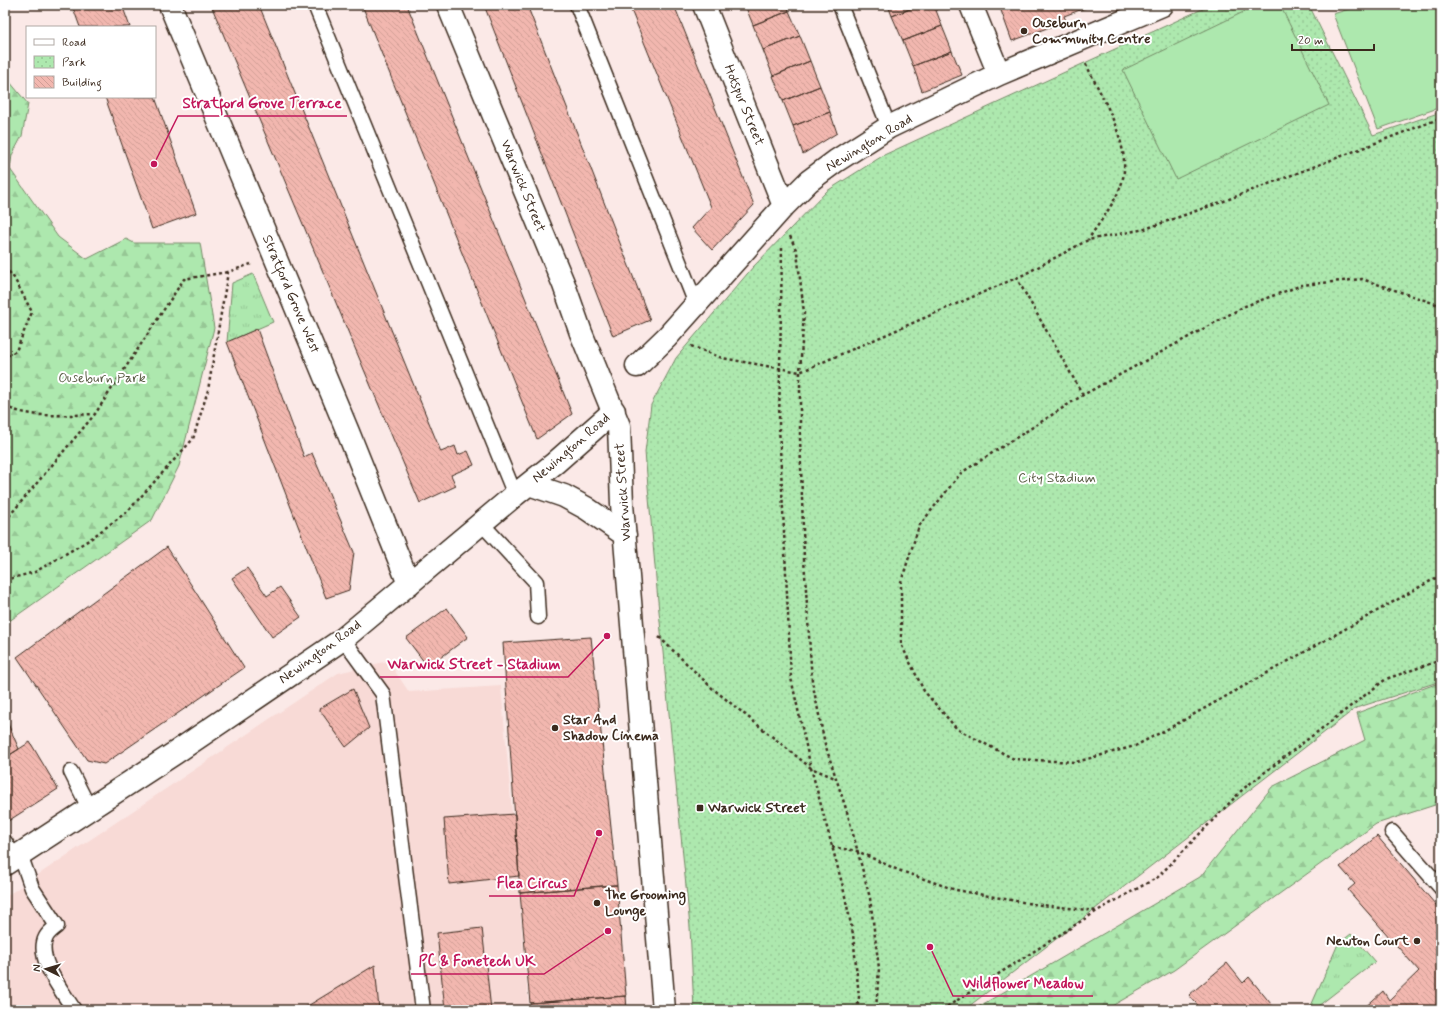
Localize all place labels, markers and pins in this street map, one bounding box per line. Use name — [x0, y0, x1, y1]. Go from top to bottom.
place label: Ouseburn Community Centre — [1032, 14, 1151, 48]
marker: Ouseburn Community Centre — [1019, 26, 1029, 36]
callout: Stratford Grove Terrace — [178, 89, 347, 116]
callout: Warwick Street - Stadium — [380, 650, 568, 677]
place label: Star And Shadow Cinema — [563, 711, 659, 745]
marker: Star And Shadow Cinema — [550, 723, 560, 733]
place label: Warwick Street — [707, 799, 807, 817]
marker: Warwick Street — [695, 803, 705, 813]
callout: Flea Circus — [489, 869, 574, 896]
place label: The Grooming Lounge — [605, 886, 686, 922]
marker: The Grooming Lounge — [592, 898, 602, 908]
place label: Newton Court — [1326, 932, 1410, 950]
marker: Newton Court — [1412, 936, 1422, 946]
callout: PC & Fonetech UK — [411, 947, 544, 974]
callout: Wildflower Meadow — [953, 969, 1093, 996]

